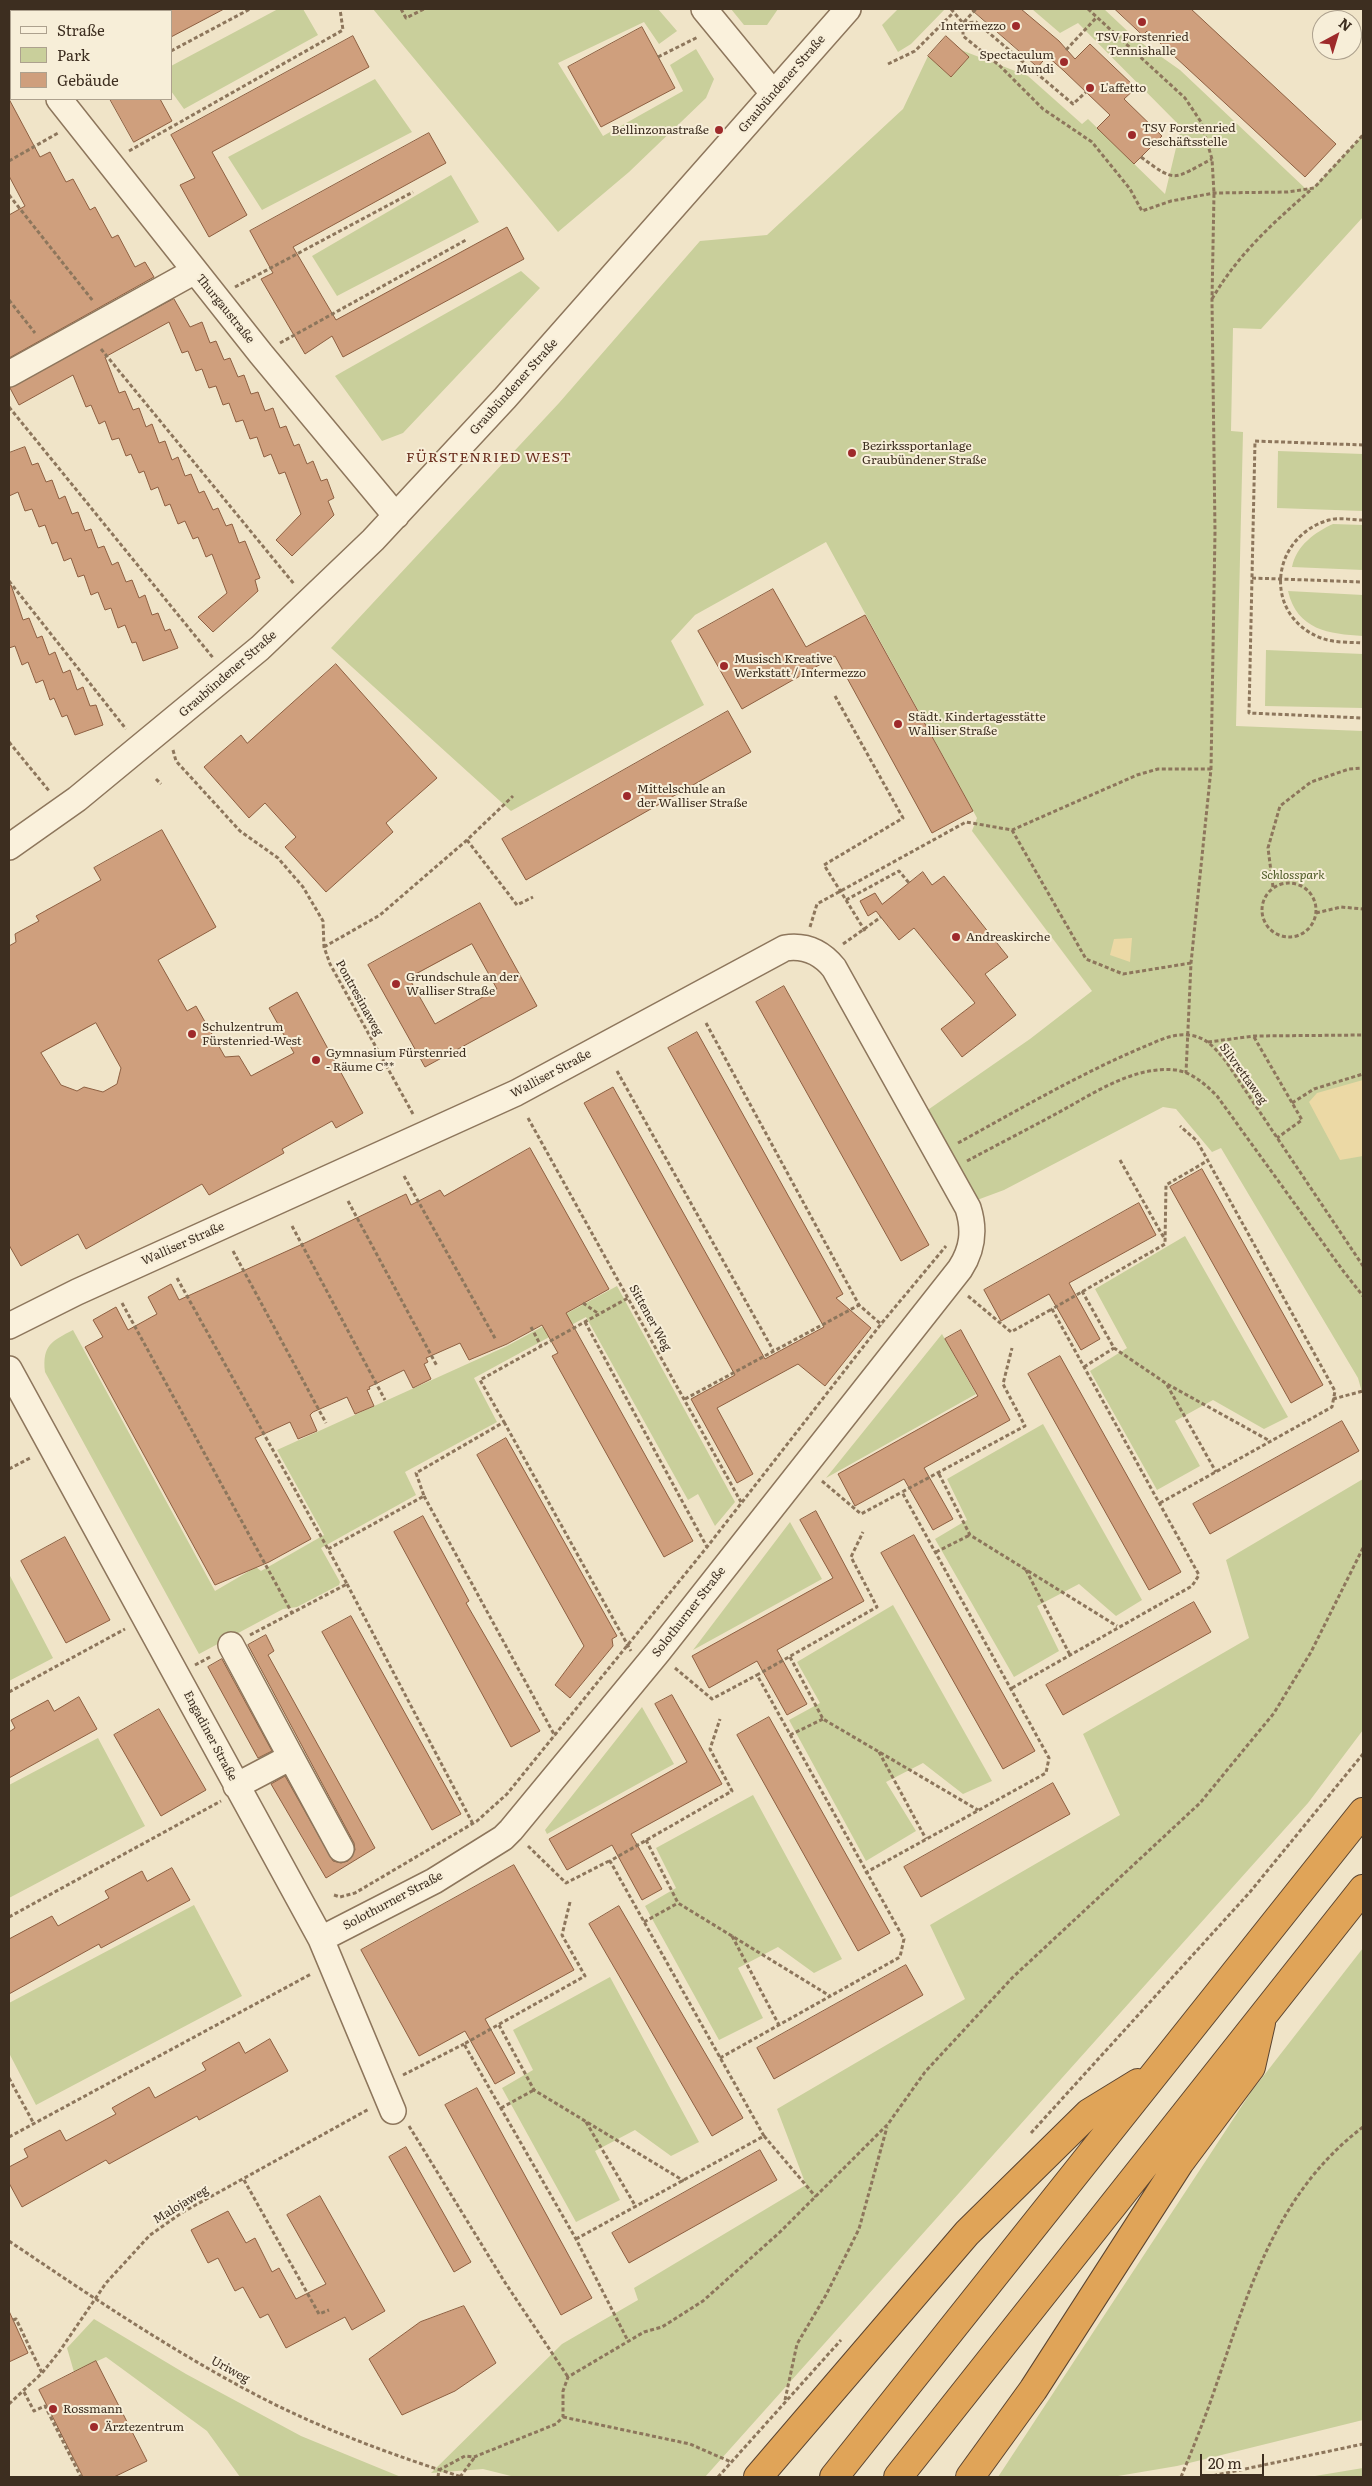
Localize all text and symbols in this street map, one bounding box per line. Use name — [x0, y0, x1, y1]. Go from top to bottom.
legend — [10, 10, 172, 100]
north arrow — [1312, 10, 1362, 60]
text: N — [1335, 13, 1357, 36]
marker: TSV Forstenried Tennishalle — [1136, 16, 1148, 28]
text: Straße — [57, 18, 105, 41]
place label: Intermezzo — [941, 19, 1006, 33]
marker: Intermezzo — [1010, 20, 1022, 32]
place label: TSV Forstenried Tennishalle — [1095, 30, 1189, 58]
street label: Graubündener Straße — [736, 32, 828, 136]
text: Park — [57, 43, 90, 66]
place label: Spectaculum Mundi — [979, 48, 1054, 76]
marker: Spectaculum Mundi — [1058, 56, 1070, 68]
text: Gebäude — [57, 68, 119, 91]
place label: L'affetto — [1100, 81, 1146, 95]
marker: L'affetto — [1084, 82, 1096, 94]
place label: TSV Forstenried Geschäftsstelle — [1142, 121, 1236, 149]
place label: Bellinzonastraße — [612, 123, 709, 137]
marker: Bellinzonastraße — [713, 124, 725, 136]
marker: TSV Forstenried Geschäftsstelle — [1126, 129, 1138, 141]
street label: Thurgaustraße — [193, 272, 257, 346]
street label: Graubündener Straße — [467, 336, 561, 438]
place label: Bezirkssportanlage Graubündener Straße — [862, 439, 986, 467]
marker: Bezirkssportanlage Graubündener Straße — [846, 447, 858, 459]
district label: FÜRSTENRIED WEST — [404, 450, 574, 466]
street label: Graubündener Straße — [176, 628, 280, 720]
place label: Musisch Kreative Werkstatt / Intermezzo — [734, 652, 866, 680]
marker: Musisch Kreative Werkstatt / Intermezzo — [718, 660, 730, 672]
place label: Städt. Kindertagesstätte Walliser Straße — [908, 710, 1046, 738]
marker: Städt. Kindertagesstätte Walliser Straße — [892, 718, 904, 730]
place label: Mittelschule an der Walliser Straße — [637, 782, 748, 810]
marker: Mittelschule an der Walliser Straße — [621, 790, 633, 802]
park label: Schlosspark — [1261, 868, 1325, 882]
place label: Andreaskirche — [966, 930, 1050, 944]
marker: Andreaskirche — [950, 931, 962, 943]
street label: Pontresinaweg — [332, 958, 386, 1038]
place label: Grundschule an der Walliser Straße — [406, 970, 518, 998]
marker: Grundschule an der Walliser Straße — [390, 978, 402, 990]
place label: Schulzentrum Fürstenried-West — [202, 1020, 302, 1048]
marker: Schulzentrum Fürstenried-West — [186, 1028, 198, 1040]
street label: Silvrettaweg — [1216, 1041, 1270, 1107]
place label: Gymnasium Fürstenried - Räume C** — [326, 1046, 466, 1074]
street label: Walliser Straße — [508, 1047, 594, 1101]
marker: Gymnasium Fürstenried - Räume C** — [310, 1054, 322, 1066]
street label: Walliser Straße — [139, 1219, 227, 1269]
street label: Sittener Weg — [626, 1282, 674, 1354]
street label: Solothurner Straße — [649, 1564, 729, 1660]
street label: Engadiner Straße — [180, 1688, 240, 1784]
street label: Solothurner Straße — [341, 1869, 445, 1933]
street label: Malojaweg — [151, 2183, 211, 2227]
street label: Uriweg — [208, 2354, 252, 2386]
place label: Rossmann — [63, 2402, 123, 2416]
marker: Rossmann — [47, 2403, 59, 2415]
place label: Ärztezentrum — [104, 2420, 184, 2434]
marker: Ärztezentrum — [88, 2421, 100, 2433]
scale bar — [1202, 2444, 1266, 2476]
text: 20 m — [1208, 2451, 1242, 2474]

